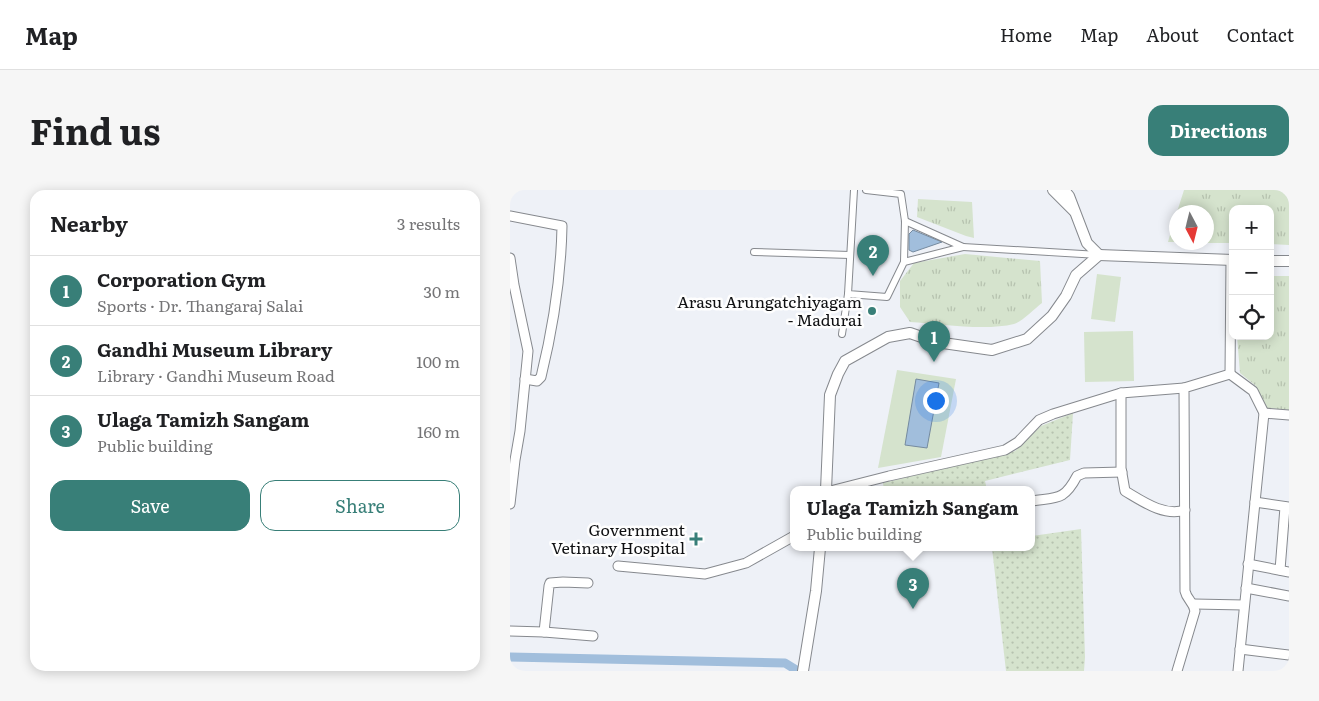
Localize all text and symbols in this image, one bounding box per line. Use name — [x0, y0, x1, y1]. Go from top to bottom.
text: Map — [25, 17, 78, 52]
text: Home — [1000, 21, 1052, 48]
text: Map — [1080, 21, 1118, 48]
text: About — [1146, 21, 1199, 48]
text: Contact — [1227, 21, 1294, 48]
text: Find us — [30, 104, 160, 156]
button: Directions — [1148, 105, 1289, 156]
north arrow — [1169, 205, 1214, 250]
map controls — [1229, 205, 1274, 340]
button: + — [1229, 205, 1274, 250]
text: Nearby — [50, 207, 128, 238]
text: 3 results — [397, 211, 460, 235]
pin: 2 — [857, 235, 889, 276]
button: − — [1229, 250, 1274, 295]
text: Corporation Gym — [97, 265, 266, 293]
text: 1 — [63, 279, 69, 303]
text: 30 m — [423, 279, 460, 303]
place label: Arasu Arungatchiyagam - Madurai — [677, 289, 862, 331]
text: Sports · Dr. Thangaraj Salai — [97, 293, 303, 317]
button: locate — [1229, 295, 1274, 340]
marker: Arasu Arungatchiyagam - Madurai — [866, 305, 878, 317]
pin: 1 — [918, 321, 950, 362]
text: Gandhi Museum Library — [97, 335, 332, 363]
text: 2 — [62, 349, 70, 373]
text: 100 m — [416, 349, 460, 373]
text: Library · Gandhi Museum Road — [97, 363, 335, 387]
your location — [923, 388, 949, 414]
text: Ulaga Tamizh Sangam — [97, 405, 310, 433]
text: 3 — [62, 419, 70, 443]
text: 160 m — [417, 419, 460, 443]
text: Public building — [97, 433, 213, 457]
button: Save — [50, 480, 250, 531]
button: Share — [260, 480, 460, 531]
popup — [790, 486, 1035, 551]
text: Ulaga Tamizh Sangam — [806, 493, 1019, 521]
place label: Government Vetinary Hospital — [551, 517, 686, 559]
text: Public building — [806, 521, 922, 545]
marker: Government Vetinary Hospital — [689, 532, 703, 546]
pin: 3 — [897, 568, 929, 609]

